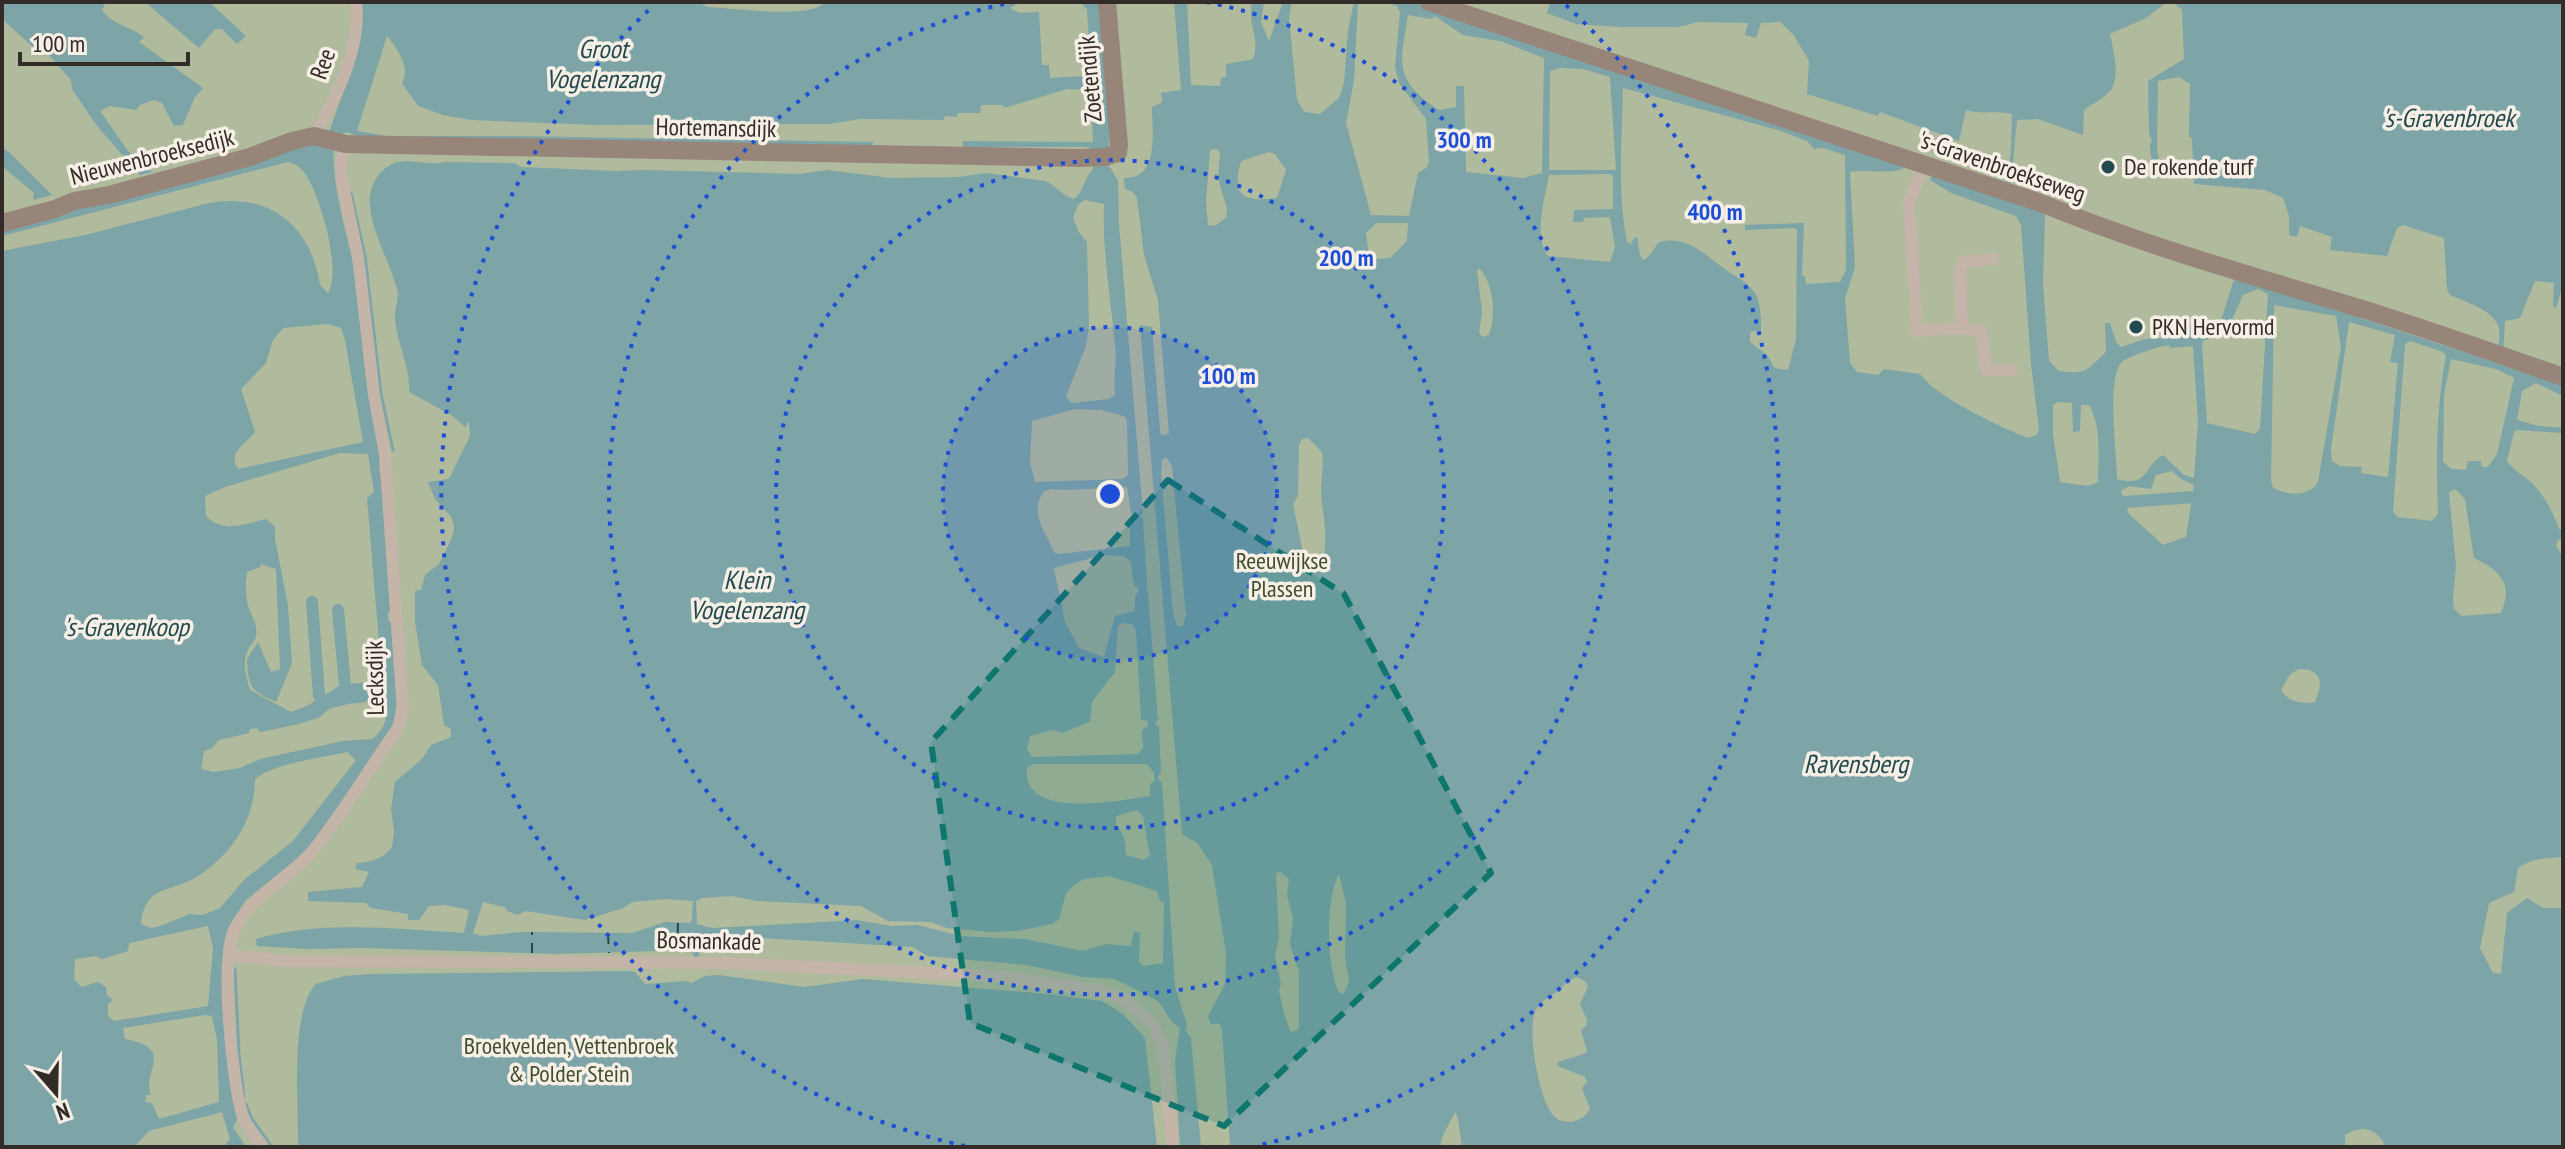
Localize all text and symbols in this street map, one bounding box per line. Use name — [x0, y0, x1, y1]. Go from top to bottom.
scale bar — [20, 16, 188, 66]
text: 100 m — [32, 28, 85, 59]
water label: Groot Vogelenzang — [546, 32, 662, 95]
street label: Zoetendijk — [1070, 34, 1109, 124]
street label: Ree — [303, 44, 342, 83]
water label: 's-Gravenbroek — [2382, 101, 2517, 134]
street label: Hortemansdijk — [655, 111, 777, 144]
street label: Nieuwenbroeksedijk — [67, 121, 238, 192]
street label: 's-Gravenbroekseweg — [1915, 123, 2090, 210]
text: 300 m — [1436, 124, 1492, 155]
place label: De rokende turf — [2124, 151, 2254, 182]
marker: De rokende turf — [2099, 158, 2117, 176]
text: 400 m — [1687, 196, 1743, 227]
text: 200 m — [1318, 242, 1374, 273]
place label: PKN Hervormd — [2152, 311, 2274, 342]
marker: PKN Hervormd — [2127, 318, 2145, 336]
text: 100 m — [1200, 360, 1256, 391]
centre of rings — [1096, 480, 1124, 508]
park label: Reeuwijkse Plassen — [1236, 545, 1328, 604]
water label: Klein Vogelenzang — [690, 563, 806, 626]
water label: 's-Gravenkoop — [63, 610, 191, 643]
street label: Lecksdijk — [358, 640, 391, 716]
water label: Ravensberg — [1804, 747, 1910, 780]
street label: Bosmankade — [656, 924, 762, 957]
park label: Broekvelden, Vettenbroek & Polder Stein — [464, 1030, 675, 1089]
north arrow — [16, 1053, 96, 1133]
text: N — [52, 1097, 73, 1127]

